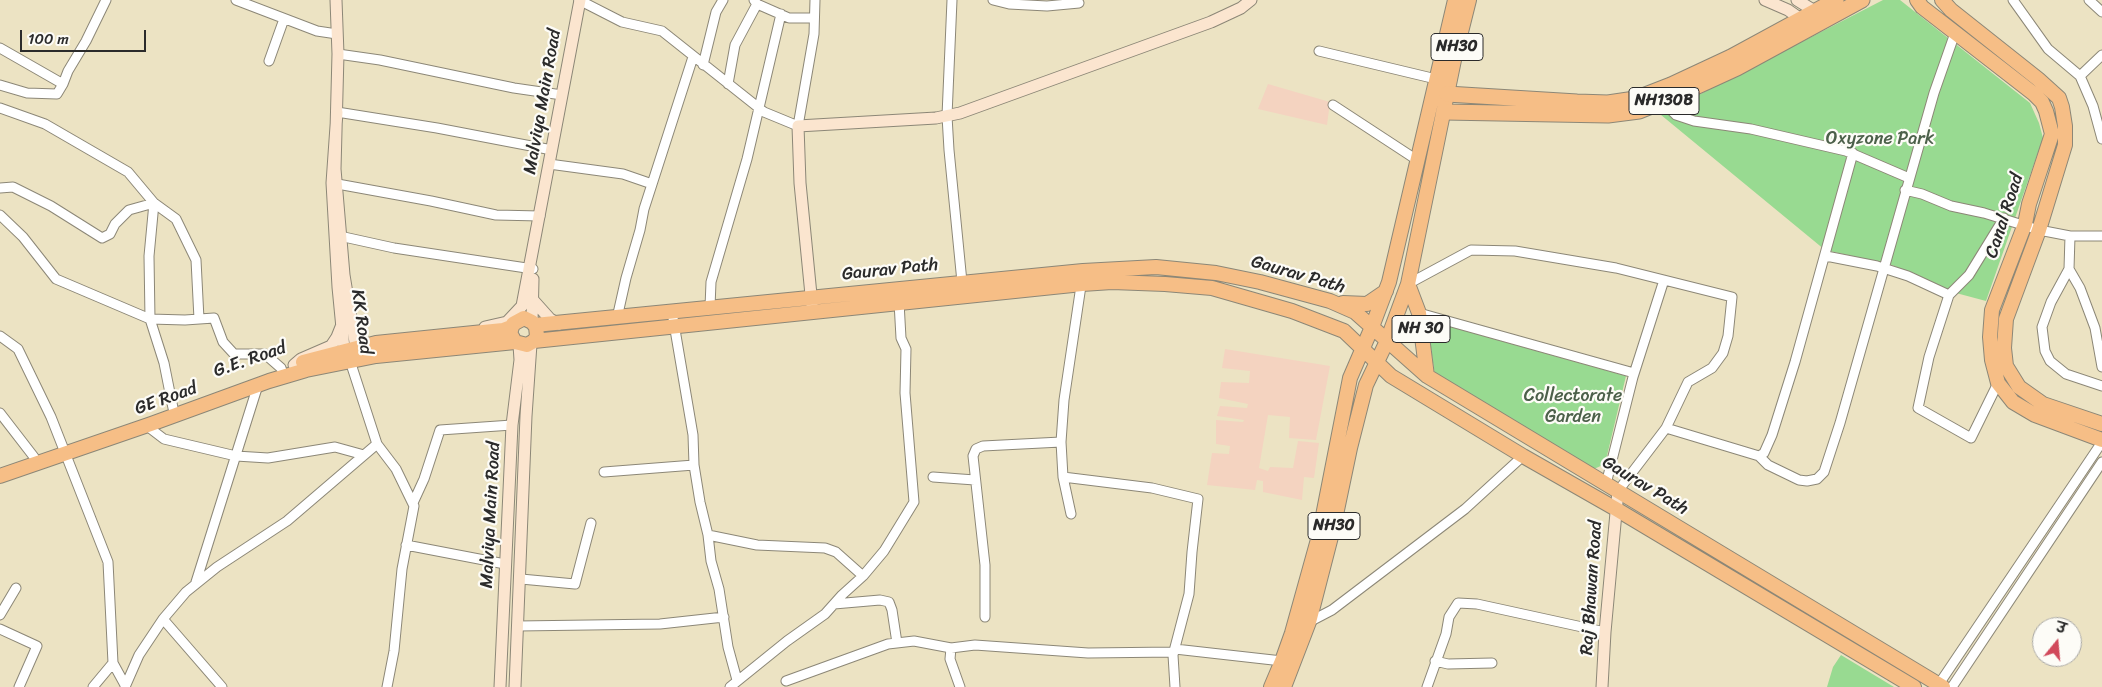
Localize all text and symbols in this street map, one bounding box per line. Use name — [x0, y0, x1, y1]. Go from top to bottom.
scale bar — [22, 20, 149, 52]
text: 100 m — [28, 26, 69, 52]
street label: Malviya Main Road — [520, 28, 566, 176]
road number: NH30 — [1431, 34, 1483, 61]
road number: NH130B — [1629, 88, 1699, 114]
park label: Oxyzone Park — [1826, 128, 1934, 150]
street label: Canal Road — [1981, 171, 2029, 261]
street label: Gaurav Path — [1249, 251, 1347, 299]
street label: Gaurav Path — [841, 254, 939, 286]
street label: KK Road — [346, 288, 376, 356]
road number: NH 30 — [1392, 316, 1450, 342]
street label: G.E. Road — [211, 338, 289, 382]
street label: GE Road — [132, 378, 200, 420]
park label: Collectorate Garden — [1524, 385, 1622, 428]
street label: Malviya Main Road — [476, 441, 506, 589]
street label: Gaurav Path — [1598, 452, 1692, 520]
road number: NH30 — [1308, 512, 1360, 540]
street label: Raj Bhawan Road — [1577, 520, 1607, 656]
text: उ — [2053, 615, 2069, 641]
north arrow — [2032, 617, 2082, 667]

